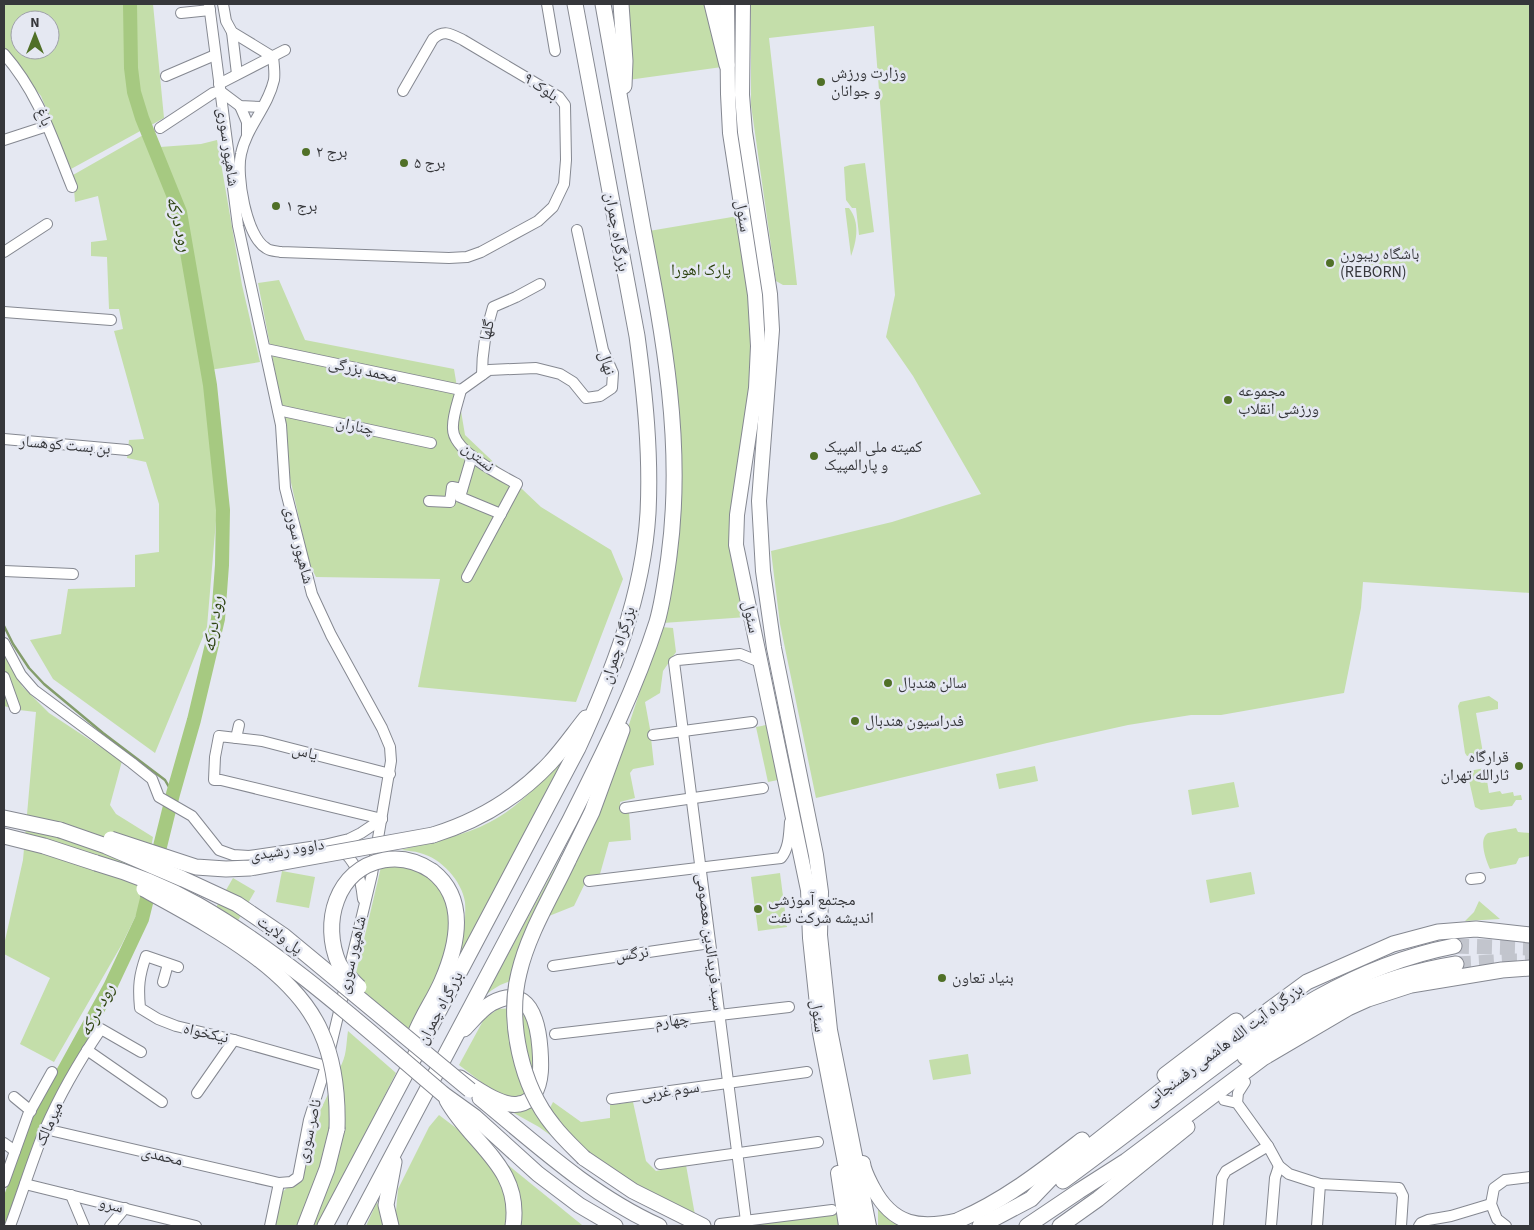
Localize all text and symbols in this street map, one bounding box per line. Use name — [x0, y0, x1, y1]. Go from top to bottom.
north arrow — [10, 10, 60, 60]
text: N — [30, 13, 40, 33]
place label: وزارت ورزش و جوانان — [831, 62, 906, 102]
street label: بلوک ۹ — [519, 67, 563, 107]
marker: وزارت ورزش و جوانان — [815, 76, 827, 88]
street label: باغ — [30, 104, 58, 130]
street label: شاهپور سوری — [212, 106, 244, 188]
place label: برج ۲ — [316, 141, 347, 163]
marker: برج ۲ — [300, 146, 312, 158]
place label: برج ۵ — [414, 152, 445, 174]
marker: برج ۵ — [398, 157, 410, 169]
street label: بزرگراه چمران — [599, 191, 635, 273]
water label: رود درکه — [160, 194, 198, 254]
place label: برج ۱ — [286, 195, 317, 217]
street label: سئول — [730, 198, 756, 234]
marker: برج ۱ — [270, 200, 282, 212]
place label: باشگاه ریبورن (REBORN) — [1340, 243, 1419, 283]
marker: باشگاه ریبورن (REBORN) — [1324, 257, 1336, 269]
park label: پارک اهورا — [671, 259, 731, 281]
street label: گلها — [474, 317, 500, 343]
street label: نهال — [593, 349, 621, 377]
street label: محمد بزرگی — [326, 352, 400, 388]
place label: مجموعه ورزشی انقلاب — [1238, 380, 1319, 420]
marker: مجموعه ورزشی انقلاب — [1222, 394, 1234, 406]
street label: چناران — [334, 411, 376, 441]
street label: بن بست کوهسار — [18, 430, 111, 460]
place label: کمیته ملی المپیک و پارالمپیک — [824, 436, 923, 476]
street label: نسترن — [457, 437, 499, 477]
marker: کمیته ملی المپیک و پارالمپیک — [808, 450, 820, 462]
street label: شاهپور سوری — [279, 504, 319, 586]
water label: رود درکه — [196, 594, 230, 654]
street label: سئول — [737, 599, 765, 635]
street label: بزرگراه چمران — [595, 603, 641, 687]
place label: سالن هندبال — [898, 672, 967, 694]
marker: سالن هندبال — [882, 677, 894, 689]
place label: فدراسیون هندبال — [865, 710, 964, 732]
marker: فدراسیون هندبال — [849, 715, 861, 727]
street label: یاس — [290, 738, 320, 766]
place label: قرارگاه ثارالله تهران — [1441, 746, 1510, 786]
marker: قرارگاه ثارالله تهران — [1513, 760, 1525, 772]
street label: داوود رشیدی — [248, 833, 326, 867]
street label: سید فریدالدین معصومی — [691, 872, 729, 1012]
place label: مجتمع آموزشی اندیشه شرکت نفت — [768, 889, 874, 929]
marker: مجتمع آموزشی اندیشه شرکت نفت — [752, 903, 764, 915]
street label: پل ولایت — [252, 910, 308, 960]
street label: شاهپور سوری — [332, 914, 372, 996]
street label: نرگس — [614, 941, 650, 967]
street label: بزرگراه چمران — [411, 967, 469, 1049]
place label: بنیاد تعاون — [952, 967, 1014, 989]
marker: بنیاد تعاون — [936, 972, 948, 984]
street label: بزرگراه آیت الله هاشمی رفسنجانی — [1140, 978, 1308, 1112]
water label: رود درکه — [73, 979, 121, 1041]
street label: سئول — [805, 999, 831, 1033]
street label: چهارم — [654, 1008, 690, 1034]
street label: نیکخواه — [181, 1017, 231, 1049]
street label: سوم غربی — [639, 1076, 701, 1106]
street label: ناصر سوری — [291, 1097, 327, 1165]
street label: میرمالک — [29, 1098, 69, 1150]
street label: محمدی — [139, 1141, 185, 1171]
street label: سرو — [96, 1191, 126, 1219]

